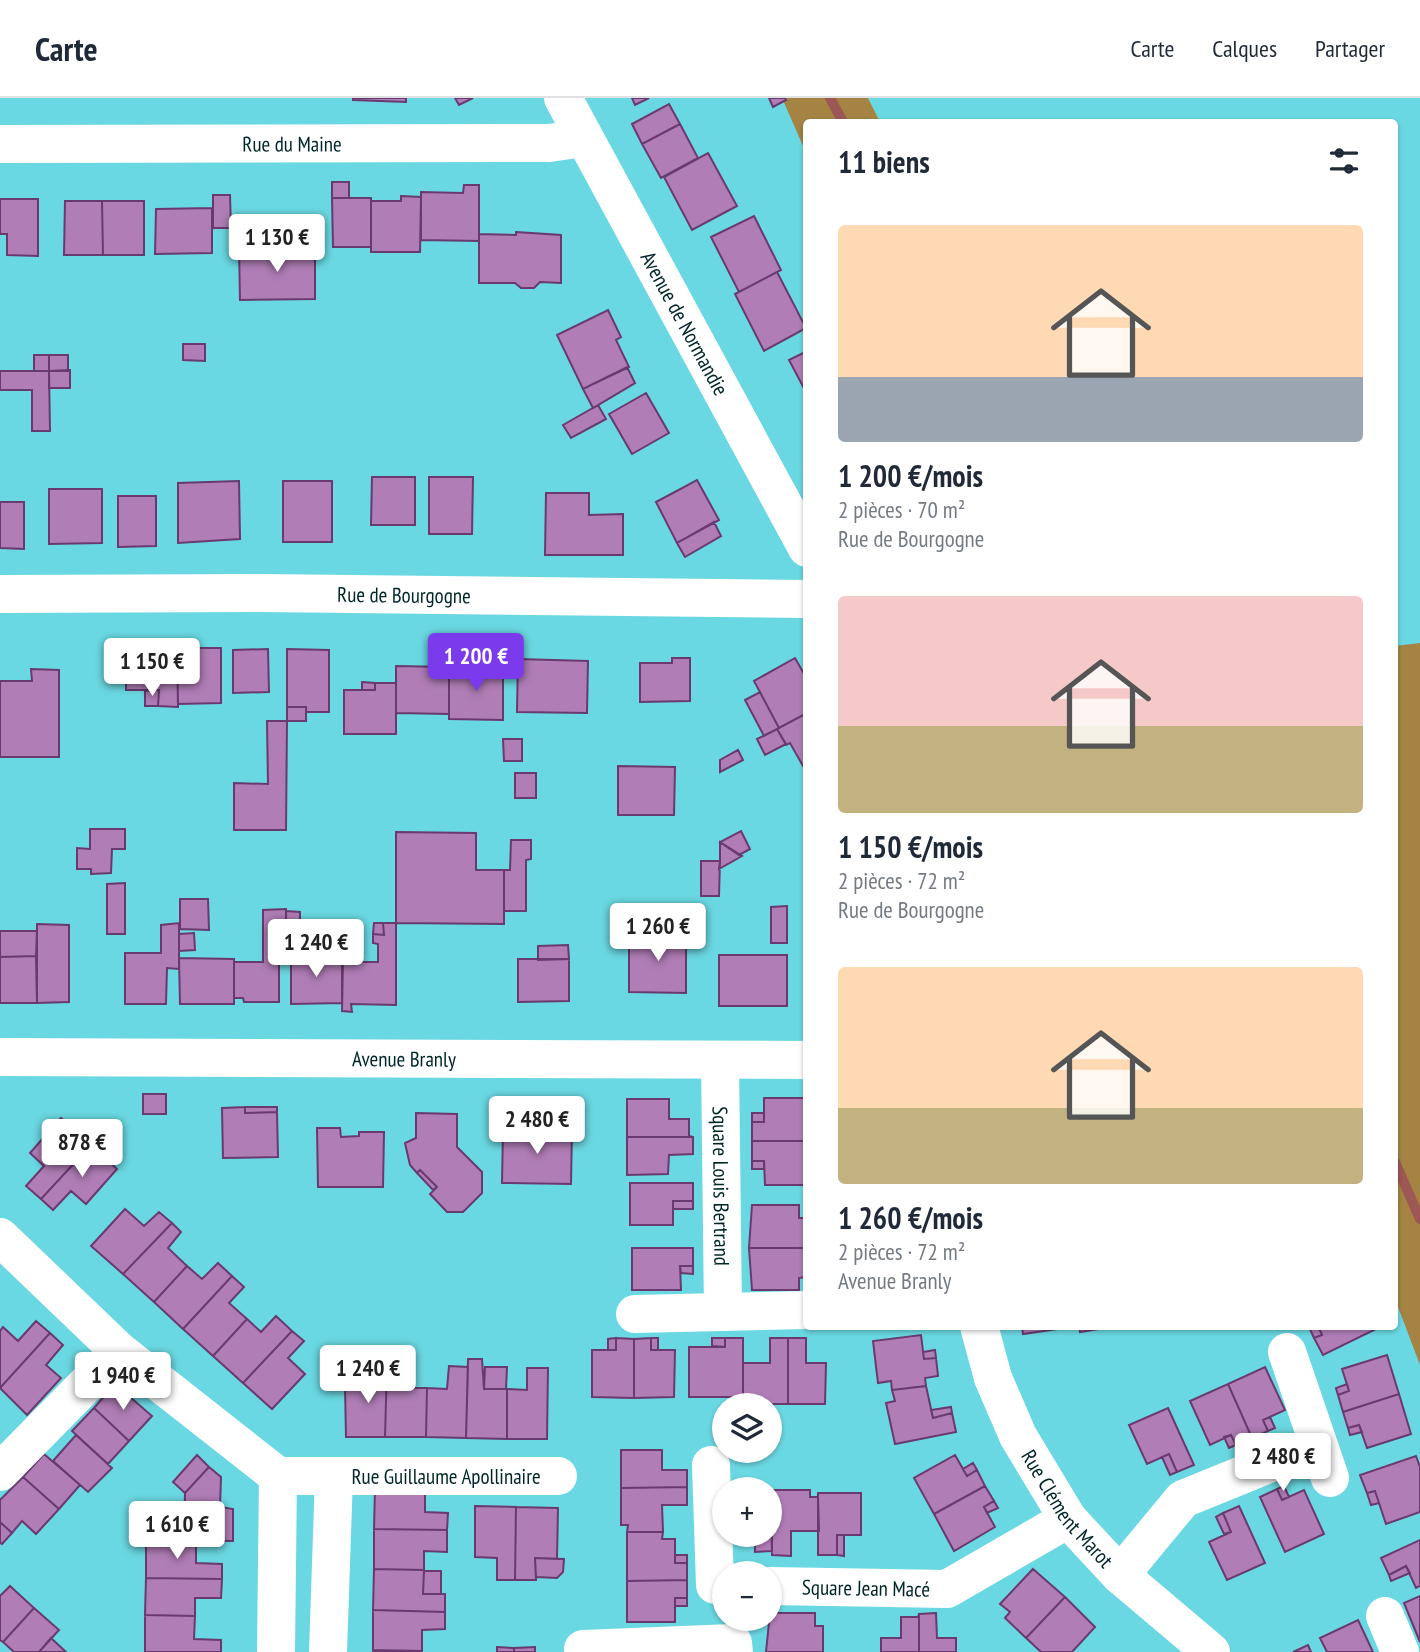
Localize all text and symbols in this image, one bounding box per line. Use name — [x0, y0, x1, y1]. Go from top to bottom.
text: Carte — [35, 27, 98, 70]
text: Carte — [1131, 33, 1174, 64]
text: Calques — [1212, 33, 1277, 64]
text: Partager — [1315, 33, 1385, 64]
street label: Rue du Maine — [242, 130, 342, 157]
text: 11 biens — [838, 142, 930, 181]
icon: filters — [1325, 142, 1363, 180]
pin: 1 130 € — [212, 214, 342, 274]
text: 1 130 € — [245, 222, 309, 251]
street label: Avenue de Normandie — [635, 246, 735, 400]
icon: home — [1038, 270, 1164, 396]
text: 1 200 €/mois — [838, 456, 983, 495]
text: 2 pièces · 70 m² — [838, 495, 965, 524]
text: Rue de Bourgogne — [838, 524, 984, 553]
street label: Rue de Bourgogne — [337, 580, 471, 609]
pin: 1 200 € — [411, 634, 541, 693]
pin: 1 150 € — [87, 638, 217, 698]
text: 1 200 € — [444, 641, 508, 670]
icon: home — [1038, 641, 1164, 767]
text: 1 150 € — [120, 646, 184, 675]
text: 1 150 €/mois — [838, 827, 983, 866]
text: 2 pièces · 72 m² — [838, 866, 965, 895]
text: Rue de Bourgogne — [838, 895, 984, 924]
pin: 1 260 € — [593, 904, 723, 963]
text: 1 260 € — [626, 911, 690, 940]
pin: 1 240 € — [251, 920, 381, 979]
text: 1 240 € — [284, 927, 348, 956]
icon: home — [1038, 1012, 1164, 1138]
street label: Avenue Branly — [352, 1045, 456, 1072]
pin: 2 480 € — [472, 1096, 602, 1156]
text: 2 480 € — [505, 1104, 569, 1133]
street label: Square Louis Bertrand — [707, 1106, 736, 1266]
pin: 878 € — [33, 1119, 131, 1179]
text: 878 € — [58, 1127, 106, 1156]
text: 1 260 €/mois — [838, 1198, 983, 1237]
text: 2 pièces · 72 m² — [838, 1237, 965, 1266]
text: Avenue Branly — [838, 1266, 951, 1295]
pin: 1 240 € — [303, 1346, 433, 1405]
pin: 1 940 € — [58, 1352, 188, 1412]
text: 1 240 € — [336, 1353, 400, 1382]
text: 1 940 € — [91, 1360, 155, 1389]
map controls — [712, 1393, 782, 1631]
button: layers — [712, 1393, 782, 1463]
pin: 2 480 € — [1218, 1434, 1348, 1493]
text: 2 480 € — [1251, 1441, 1315, 1470]
street label: Rue Clément Marot — [1016, 1445, 1120, 1573]
street label: Rue Guillaume Apollinaire — [351, 1463, 541, 1490]
button: + — [712, 1477, 782, 1547]
pin: 1 610 € — [112, 1502, 242, 1561]
text: 1 610 € — [145, 1509, 209, 1538]
button: − — [712, 1561, 782, 1631]
street label: Square Jean Macé — [802, 1573, 930, 1602]

